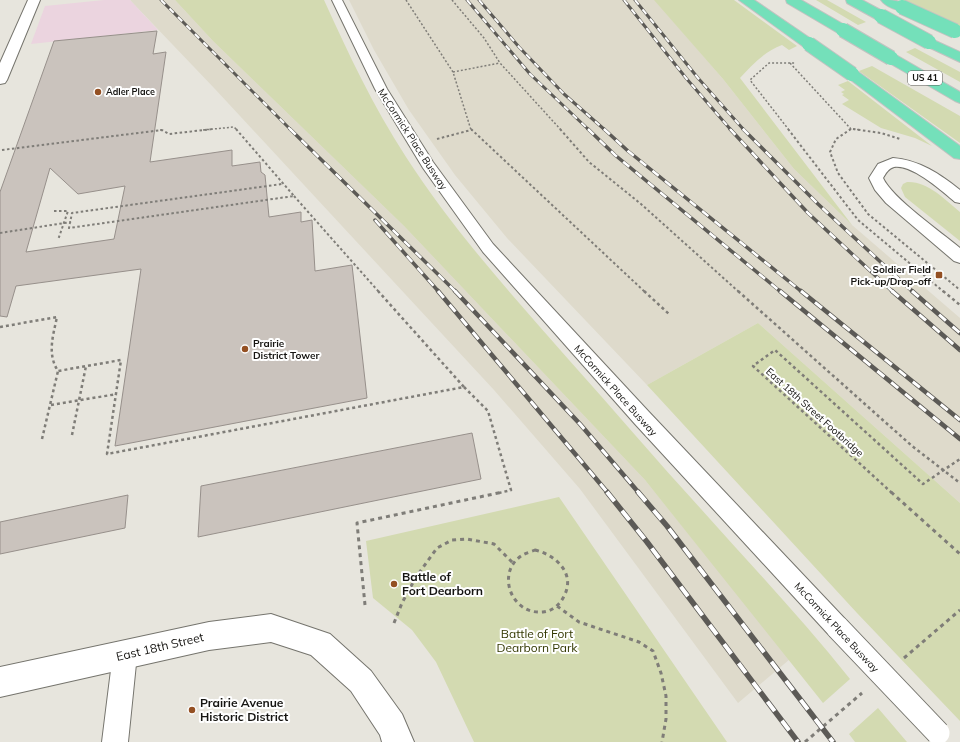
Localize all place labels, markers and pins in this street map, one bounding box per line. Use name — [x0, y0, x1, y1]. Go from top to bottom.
place label: Adler Place — [106, 86, 155, 97]
marker: Adler Place — [93, 87, 103, 97]
place label: Soldier Field Pick-up/Drop-off — [850, 263, 931, 288]
marker: Soldier Field Pick-up/Drop-off — [934, 270, 944, 280]
place label: Prairie District Tower — [253, 337, 320, 362]
marker: Prairie District Tower — [240, 344, 250, 354]
place label: Battle of Fort Dearborn — [402, 569, 483, 598]
marker: Battle of Fort Dearborn — [389, 579, 399, 589]
place label: Prairie Avenue Historic District — [200, 695, 289, 724]
marker: Prairie Avenue Historic District — [187, 705, 197, 715]

